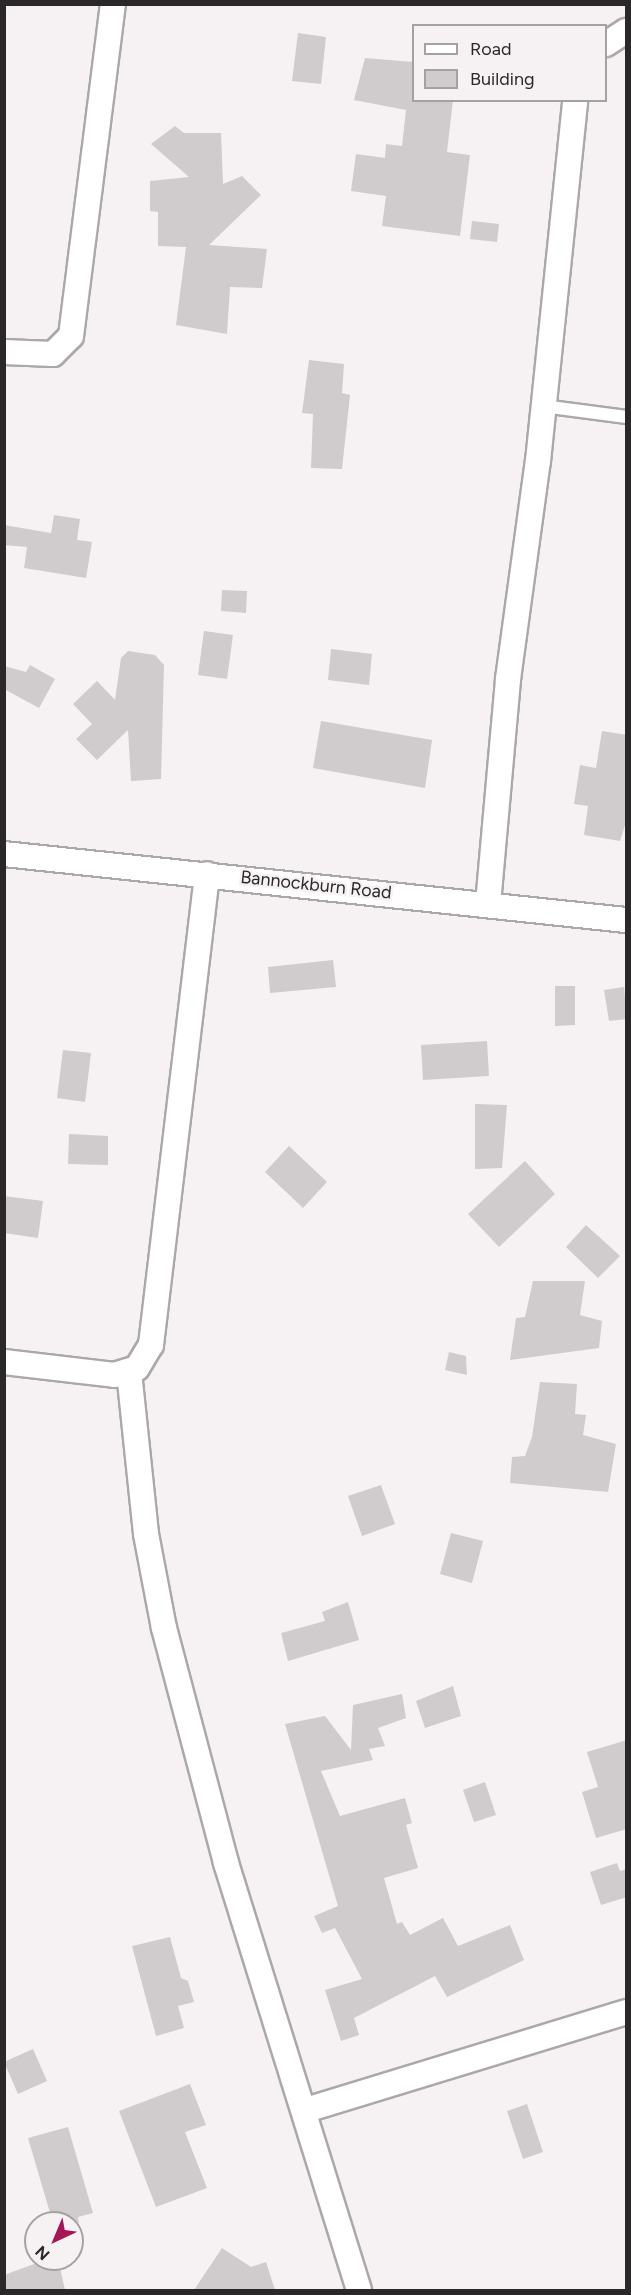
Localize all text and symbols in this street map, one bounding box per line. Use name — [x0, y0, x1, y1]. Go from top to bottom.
legend — [412, 24, 607, 102]
text: Road — [470, 38, 511, 60]
text: Building — [470, 68, 535, 90]
street label: Bannockburn Road — [239, 866, 393, 904]
north arrow — [24, 2211, 84, 2271]
text: N — [31, 2242, 54, 2264]

